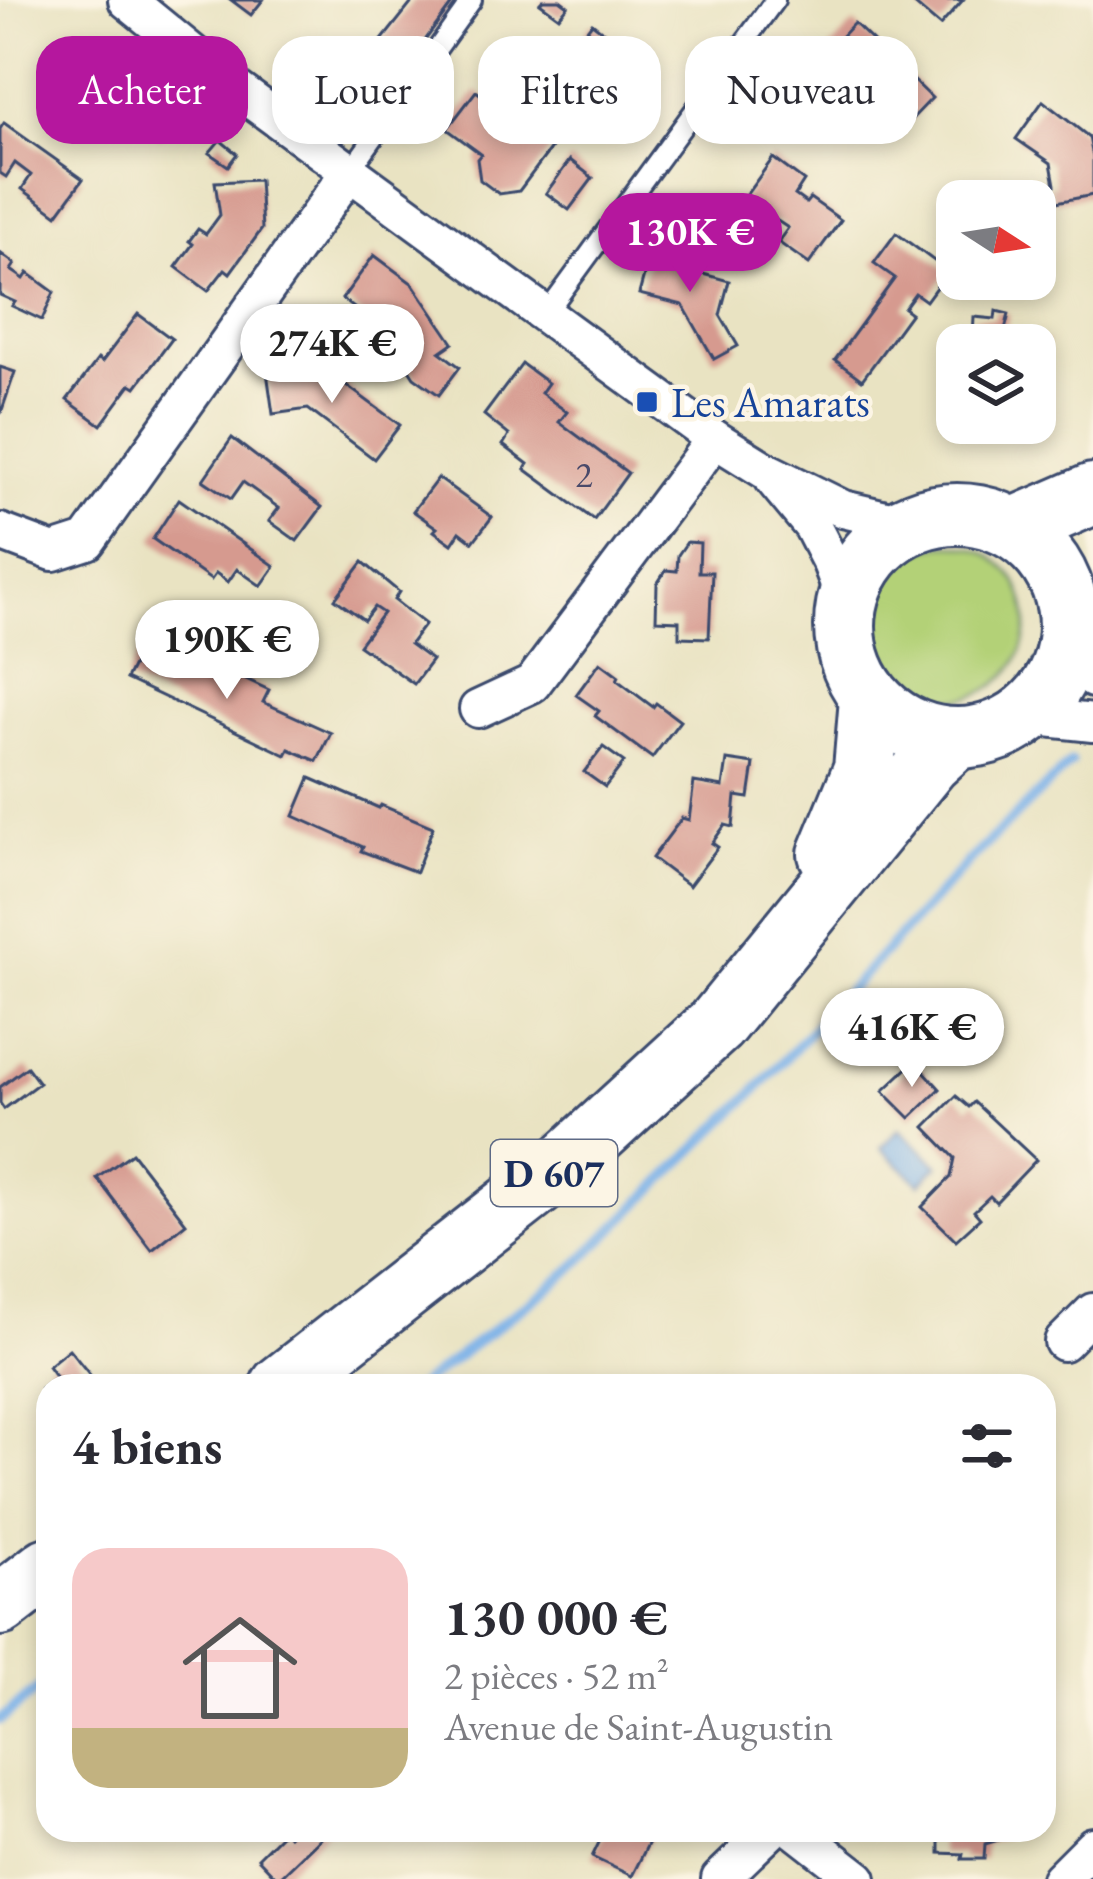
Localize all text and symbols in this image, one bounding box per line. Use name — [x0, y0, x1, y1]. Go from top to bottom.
chip: Acheter — [36, 36, 248, 144]
chip: Louer — [272, 36, 454, 144]
chip: Filtres — [478, 36, 661, 144]
chip: Nouveau — [685, 36, 918, 144]
north arrow — [936, 180, 1056, 300]
map controls — [936, 180, 1056, 444]
pin: 130K € — [592, 193, 788, 295]
text: 130K € — [625, 206, 755, 257]
pin: 274K € — [234, 304, 430, 406]
text: 274K € — [267, 317, 397, 368]
button: layers — [936, 324, 1056, 444]
place label: Les Amarats — [671, 375, 870, 430]
marker: Les Amarats — [634, 389, 660, 415]
house number: 2 — [575, 451, 593, 498]
pin: 190K € — [129, 600, 325, 702]
text: 190K € — [162, 613, 292, 664]
pin: 416K € — [814, 988, 1010, 1090]
text: 416K € — [847, 1001, 977, 1052]
road number: D 607 — [491, 1140, 617, 1206]
text: 4 biens — [72, 1413, 222, 1479]
icon: filters — [954, 1413, 1020, 1479]
text: 130 000 € — [444, 1584, 668, 1650]
icon: home — [168, 1596, 312, 1740]
text: 2 pièces · 52 m² — [444, 1650, 669, 1701]
text: Avenue de Saint-Augustin — [444, 1701, 833, 1752]

